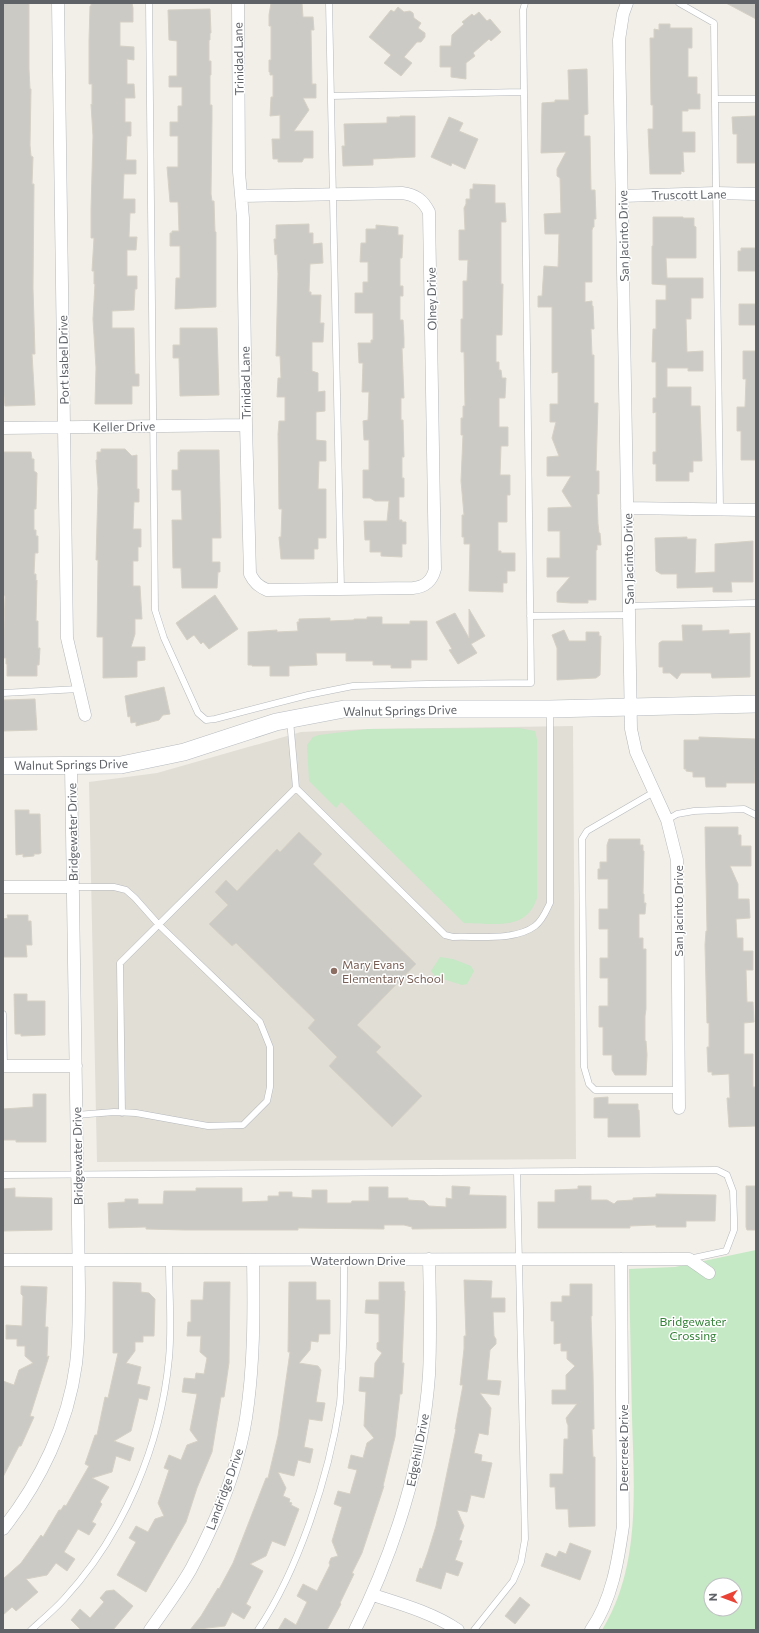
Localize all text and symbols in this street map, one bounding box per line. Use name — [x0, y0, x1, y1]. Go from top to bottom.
street label: Trinidad Lane — [230, 22, 246, 96]
street label: Truscott Lane — [651, 186, 727, 202]
street label: San Jacinto Drive — [615, 190, 632, 282]
street label: Olney Drive — [423, 267, 439, 331]
street label: Port Isabel Drive — [55, 315, 71, 405]
street label: Trinidad Lane — [237, 346, 253, 420]
street label: Keller Drive — [93, 418, 155, 434]
street label: San Jacinto Drive — [620, 513, 637, 605]
street label: Walnut Springs Drive — [343, 702, 457, 718]
street label: Walnut Springs Drive — [14, 756, 128, 772]
street label: Bridgewater Drive — [64, 783, 80, 881]
street label: San Jacinto Drive — [671, 865, 686, 957]
place label: Mary Evans Elementary School — [342, 957, 444, 985]
marker: Mary Evans Elementary School — [329, 966, 339, 976]
street label: Bridgewater Drive — [69, 1107, 85, 1205]
street label: Waterdown Drive — [310, 1253, 406, 1267]
park label: Bridgewater Crossing — [660, 1314, 727, 1342]
street label: Deercreek Drive — [616, 1404, 630, 1492]
street label: Edgehill Drive — [403, 1412, 431, 1488]
street label: Landridge Drive — [203, 1446, 245, 1532]
north arrow — [703, 1577, 743, 1617]
text: N — [706, 1593, 719, 1601]

